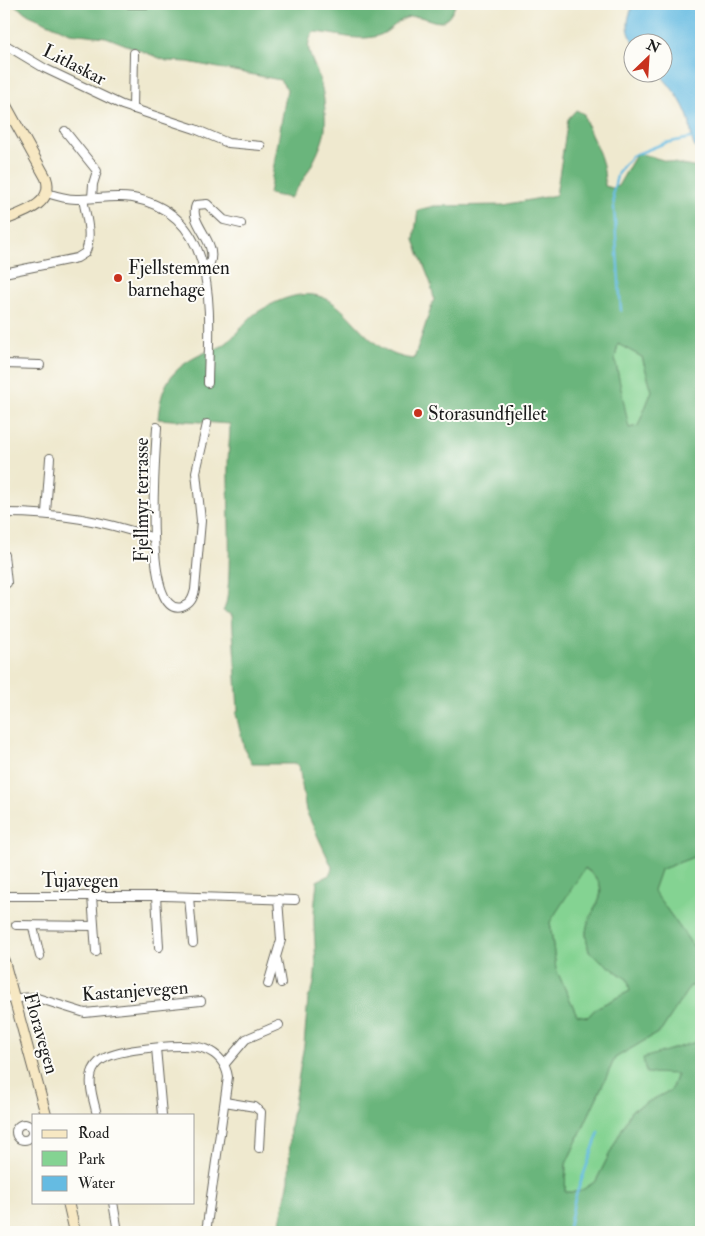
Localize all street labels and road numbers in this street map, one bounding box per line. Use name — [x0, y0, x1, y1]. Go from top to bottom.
street label: Litlaskar — [39, 39, 110, 91]
street label: Fjellmyr terrasse — [130, 437, 154, 562]
street label: Tujavegen — [42, 869, 119, 893]
street label: Kastanjevegen — [81, 975, 189, 1007]
street label: Floravegen — [18, 990, 64, 1077]

